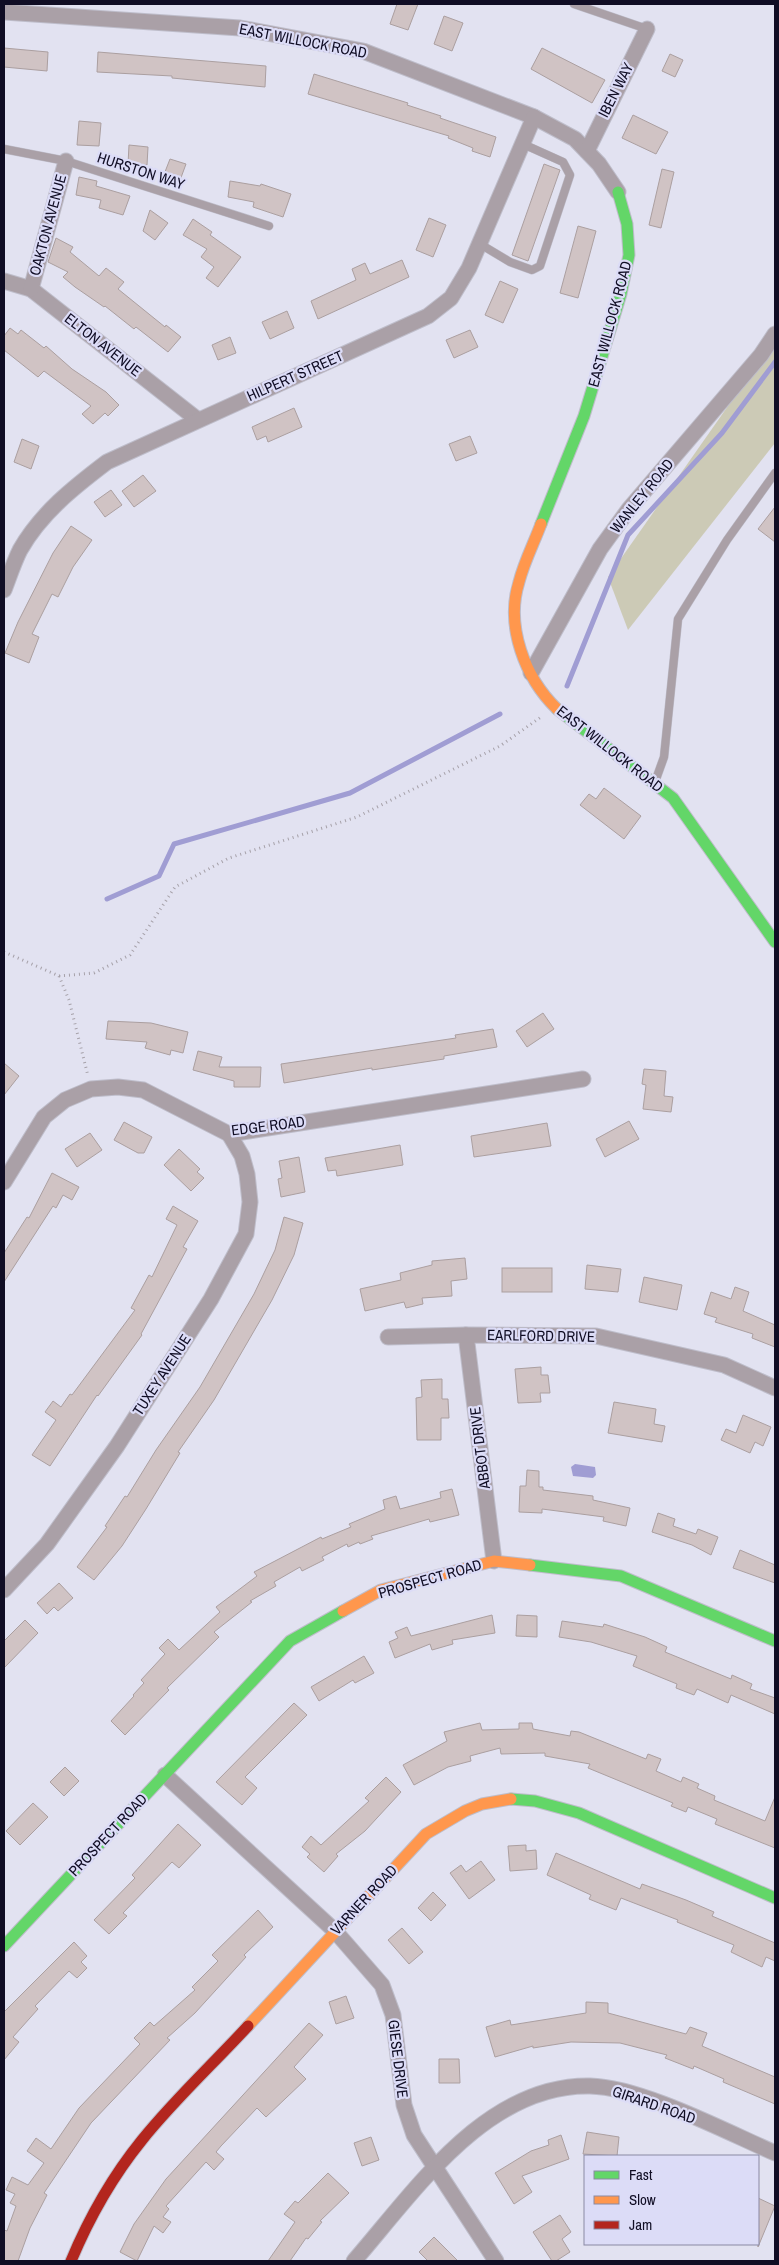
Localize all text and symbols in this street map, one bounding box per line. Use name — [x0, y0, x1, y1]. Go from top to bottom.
street label: EAST WILLOCK ROAD — [237, 18, 369, 63]
street label: IBEN WAY — [593, 58, 639, 121]
street label: HURSTON WAY — [95, 147, 188, 195]
street label: OAKTON AVENUE — [24, 172, 71, 278]
street label: EAST WILLOCK ROAD — [583, 258, 636, 389]
street label: ELTON AVENUE — [60, 308, 146, 381]
street label: HILPERT STREET — [243, 345, 347, 406]
street label: WANLEY ROAD — [605, 454, 678, 537]
street label: EAST WILLOCK ROAD — [553, 700, 668, 797]
street label: EDGE ROAD — [230, 1111, 306, 1140]
street label: EARLFORD DRIVE — [487, 1324, 595, 1347]
street label: TUXEY AVENUE — [127, 1330, 196, 1420]
street label: ABBOT DRIVE — [464, 1406, 495, 1491]
street label: PROSPECT ROAD — [376, 1554, 484, 1603]
street label: PROSPECT ROAD — [64, 1789, 152, 1881]
street label: VARNER ROAD — [325, 1860, 402, 1939]
street label: GIESE DRIVE — [383, 2019, 414, 2099]
street label: GIRARD ROAD — [610, 2080, 699, 2129]
legend — [584, 2155, 759, 2245]
text: Fast — [629, 2164, 653, 2185]
text: Slow — [629, 2189, 656, 2210]
text: Jam — [629, 2214, 652, 2235]

